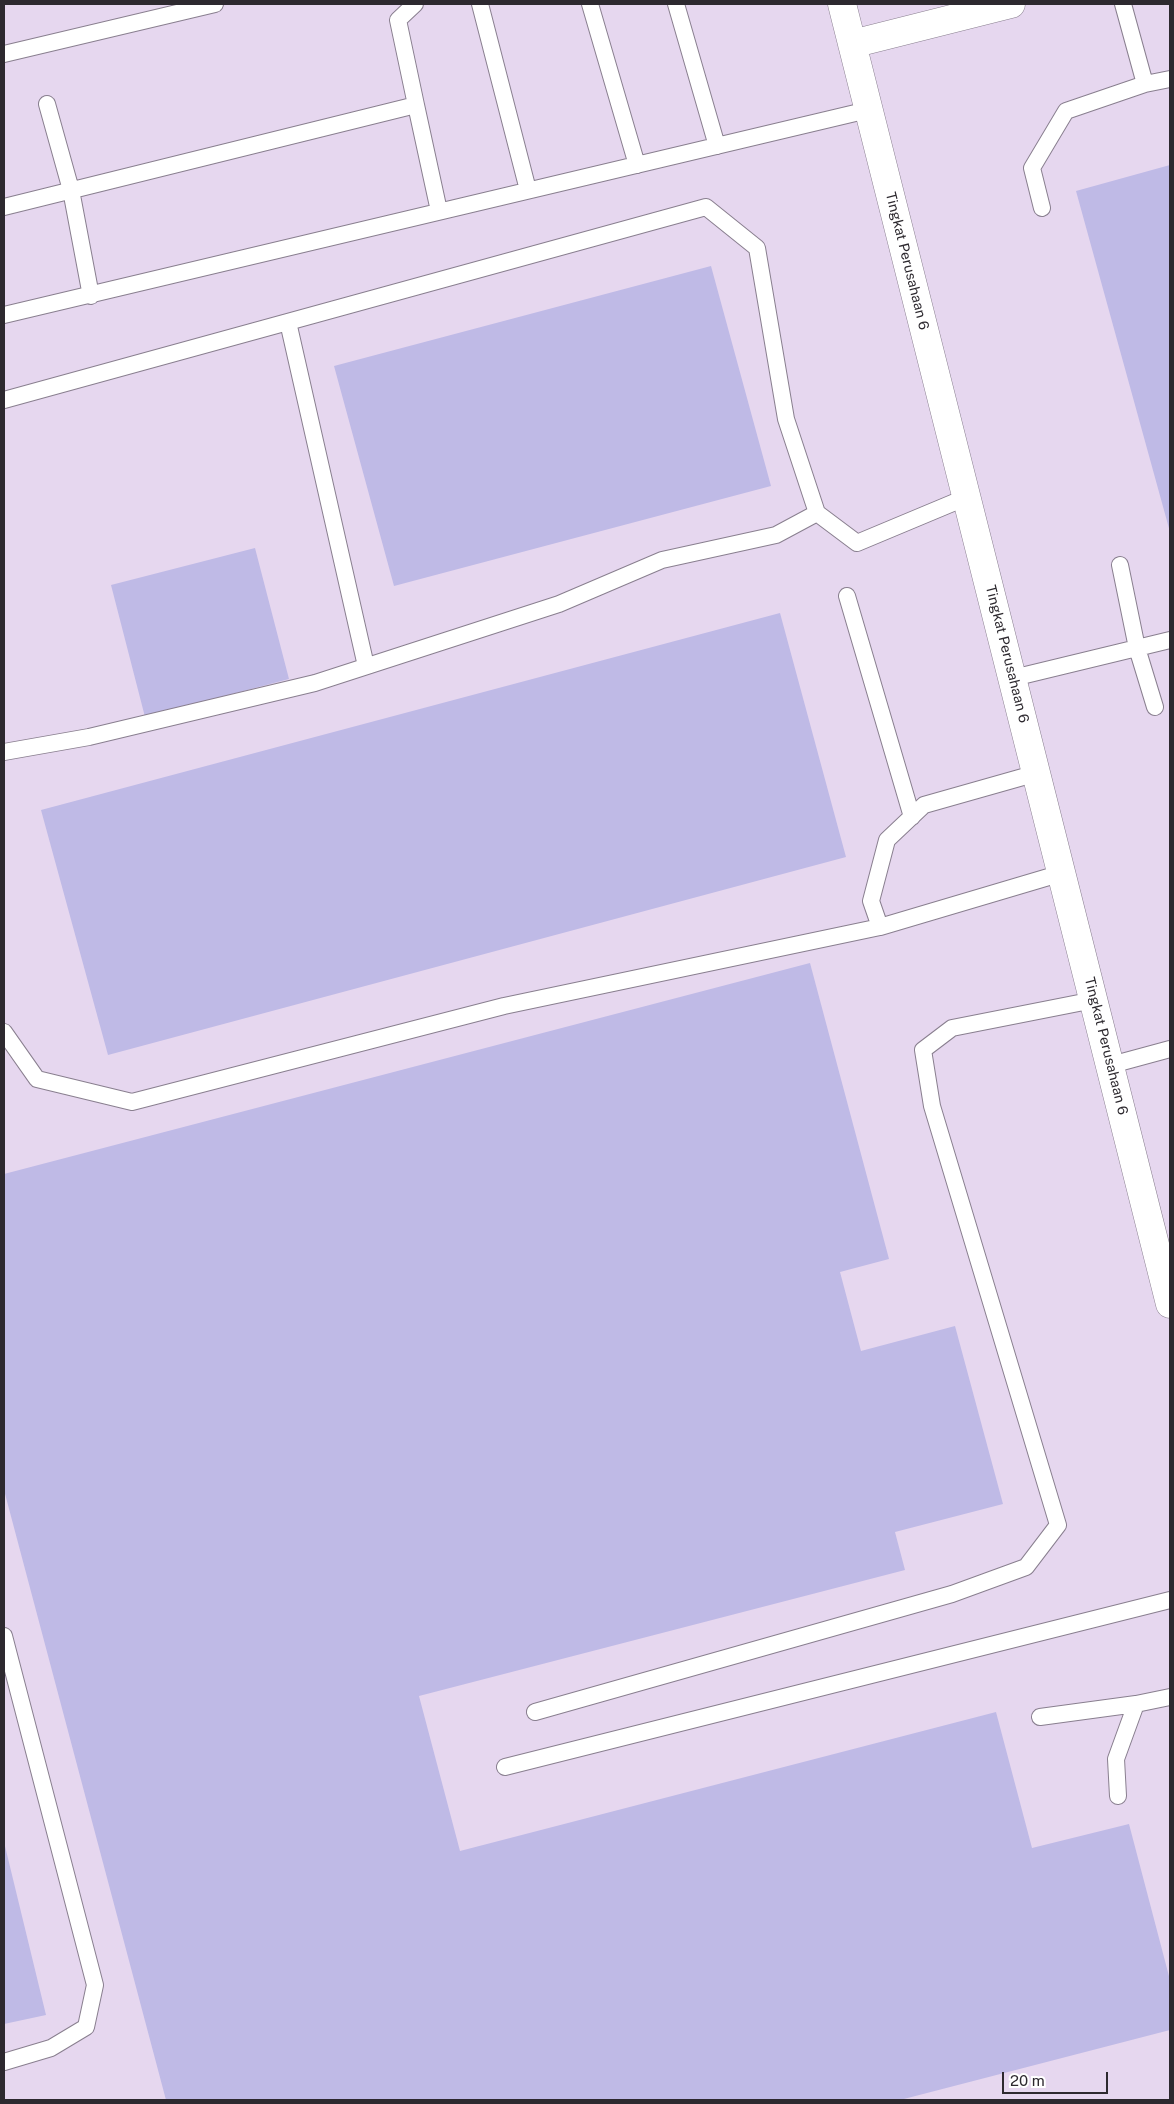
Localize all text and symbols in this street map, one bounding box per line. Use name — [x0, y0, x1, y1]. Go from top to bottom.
street label: Tingkat Perusahaan 6 — [882, 190, 932, 332]
street label: Tingkat Perusahaan 6 — [982, 583, 1032, 725]
street label: Tingkat Perusahaan 6 — [1081, 975, 1131, 1117]
scale bar — [1004, 2062, 1110, 2094]
text: 20 m — [1010, 2072, 1045, 2089]

